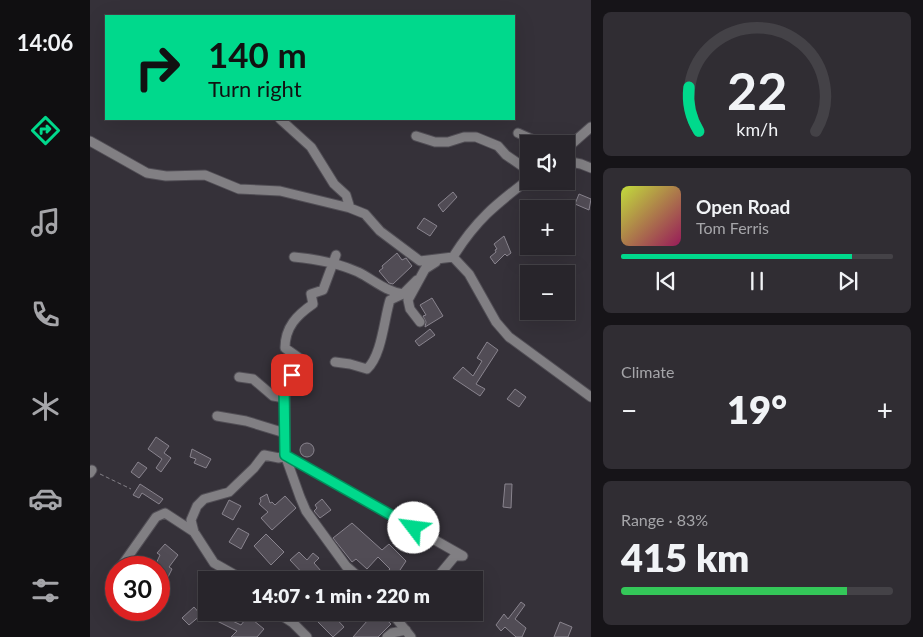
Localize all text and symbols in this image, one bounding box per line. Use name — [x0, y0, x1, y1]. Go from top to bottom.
text: 14:06 — [17, 29, 73, 56]
text: 140 m — [208, 33, 307, 75]
icon: right — [125, 35, 190, 100]
text: 22 — [727, 59, 787, 121]
text: Turn right — [208, 75, 302, 102]
icon: directions — [28, 113, 63, 148]
text: km/h — [736, 118, 778, 140]
map controls — [520, 135, 575, 320]
button: sound — [520, 135, 575, 190]
text: Open Road — [696, 195, 790, 218]
button: + — [520, 200, 575, 255]
icon: music — [28, 205, 63, 240]
text: Tom Ferris — [696, 218, 769, 237]
button: − — [520, 265, 575, 320]
icon: previous — [652, 267, 680, 295]
icon: pause — [743, 267, 771, 295]
icon: next — [834, 267, 862, 295]
icon: phone — [28, 297, 63, 332]
pin — [271, 354, 313, 396]
icon: arrive — [278, 361, 306, 389]
text: Climate — [621, 362, 674, 381]
text: 19° — [727, 386, 787, 432]
icon: climate — [28, 389, 63, 424]
text: − — [621, 393, 637, 427]
text: + — [877, 393, 893, 427]
icon: car — [28, 481, 63, 516]
position arrow — [387, 501, 439, 553]
text: Range · 83% — [621, 510, 708, 529]
text: 415 km — [621, 534, 749, 580]
speed limit sign: 30 — [105, 556, 170, 621]
icon: filters — [28, 573, 63, 608]
text: 14:07 · 1 min · 220 m — [251, 584, 430, 607]

